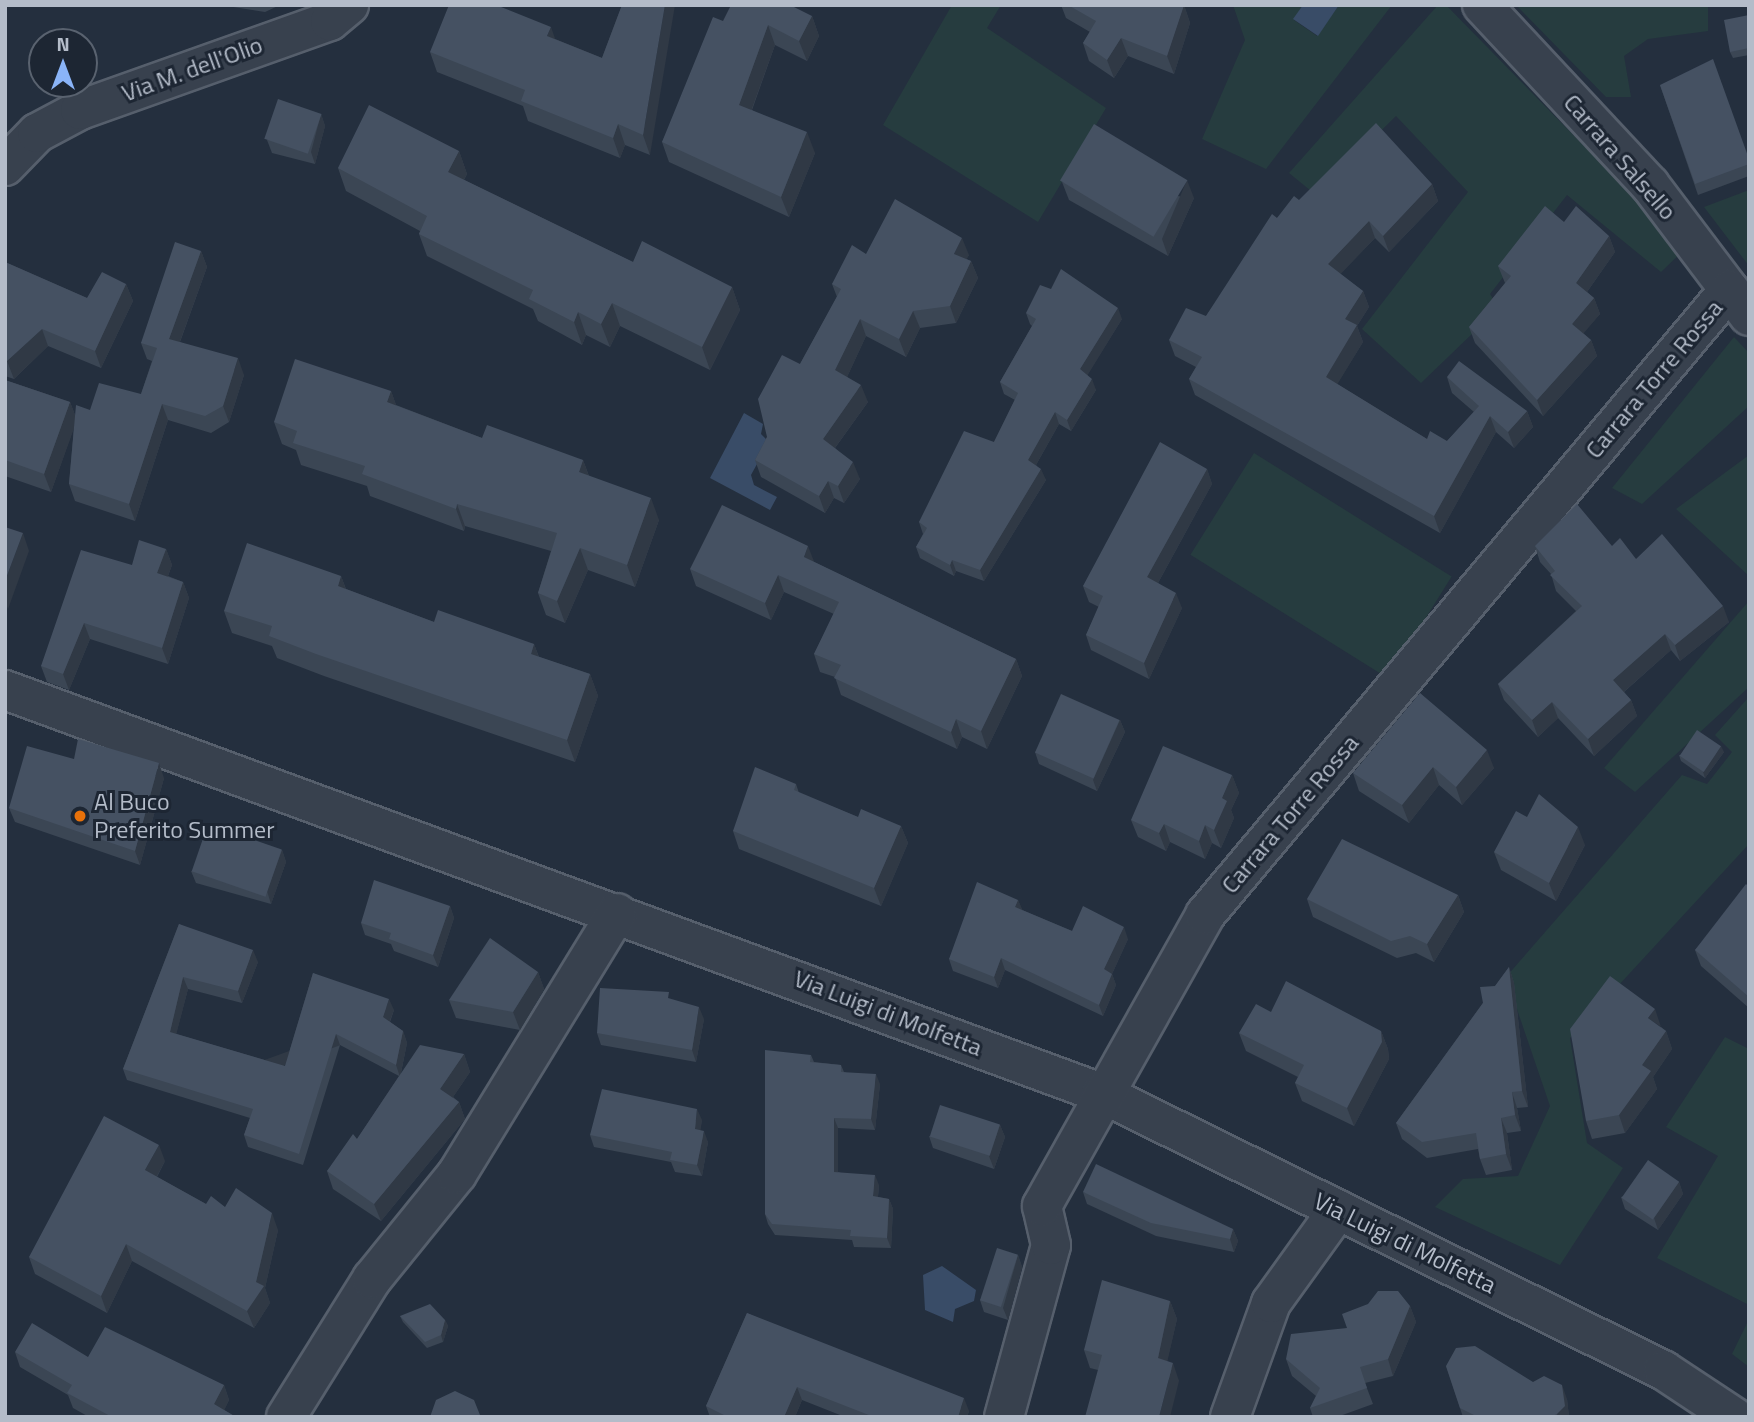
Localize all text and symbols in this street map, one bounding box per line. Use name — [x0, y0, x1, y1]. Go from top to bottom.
north arrow — [28, 28, 98, 98]
text: N — [56, 29, 70, 58]
street label: Via M. dell'Olio — [118, 30, 266, 108]
street label: Carrara Salsello — [1558, 88, 1682, 226]
street label: Carrara Torre Rossa — [1579, 294, 1729, 464]
street label: Carrara Torre Rossa — [1215, 729, 1365, 899]
place label: Al Buco Preferito Summer — [94, 788, 275, 844]
marker: Al Buco Preferito Summer — [72, 808, 88, 824]
street label: Via Luigi di Molfetta — [790, 964, 986, 1062]
street label: Via Luigi di Molfetta — [1309, 1186, 1501, 1300]

